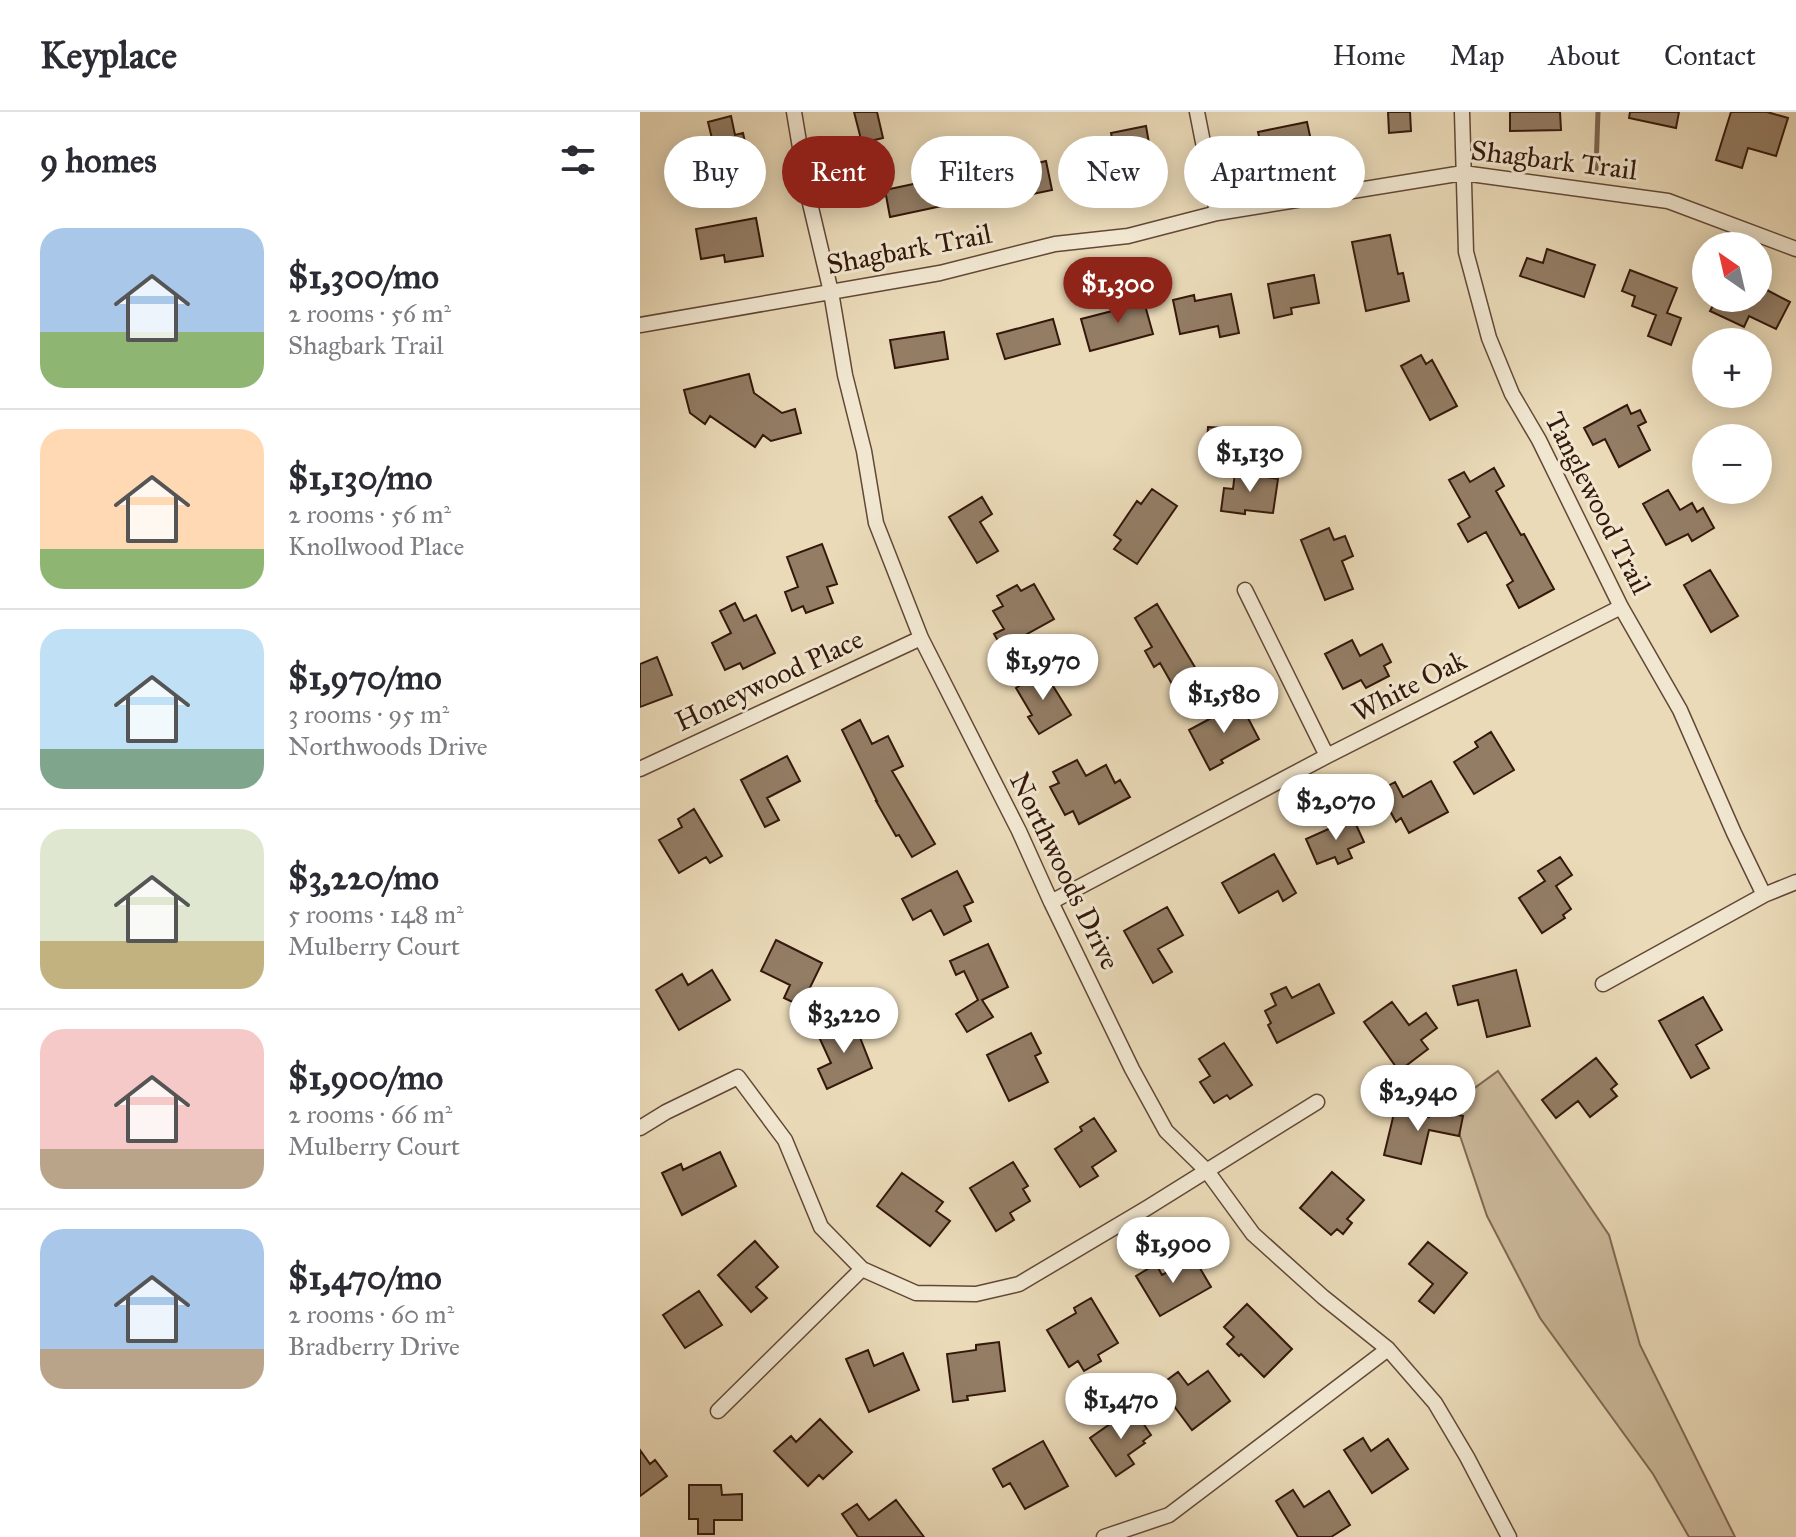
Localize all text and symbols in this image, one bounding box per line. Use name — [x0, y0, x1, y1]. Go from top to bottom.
text: Keyplace — [40, 32, 177, 78]
text: Home — [1333, 38, 1406, 73]
text: Map — [1450, 38, 1504, 73]
text: About — [1548, 38, 1620, 73]
text: Contact — [1664, 38, 1756, 73]
street label: Shagbark Trail — [1469, 132, 1640, 188]
chip: Buy — [664, 136, 766, 208]
chip: Rent — [782, 136, 895, 208]
chip: Filters — [911, 136, 1042, 208]
chip: New — [1058, 136, 1168, 208]
chip: Apartment — [1184, 136, 1365, 208]
icon: filters — [556, 138, 600, 182]
text: 9 homes — [40, 140, 157, 181]
street label: Shagbark Trail — [824, 216, 995, 282]
north arrow — [1692, 232, 1772, 312]
map controls — [1692, 232, 1772, 504]
text: $1,300/mo — [288, 256, 439, 297]
pin: $1,300 — [1053, 257, 1183, 325]
icon: home — [104, 260, 200, 356]
text: $1,300 — [1081, 267, 1155, 299]
text: 2 rooms · 56 m² — [288, 297, 451, 329]
button: + — [1692, 328, 1772, 408]
text: Shagbark Trail — [288, 329, 443, 361]
street label: Tanglewood Trail — [1537, 406, 1659, 600]
button: − — [1692, 424, 1772, 504]
pin: $1,130 — [1185, 426, 1315, 494]
text: $1,130 — [1216, 436, 1284, 468]
text: $1,130/mo — [288, 457, 432, 498]
icon: home — [104, 461, 200, 557]
text: 2 rooms · 56 m² — [288, 498, 451, 530]
text: Knollwood Place — [288, 530, 464, 562]
street label: Honeywood Place — [669, 621, 869, 739]
pin: $1,970 — [978, 634, 1108, 702]
street label: White Oak — [1346, 642, 1472, 730]
text: $1,970 — [1005, 644, 1081, 676]
text: $1,970/mo — [288, 657, 442, 698]
icon: home — [104, 661, 200, 757]
pin: $1,580 — [1159, 667, 1289, 735]
text: $1,580 — [1187, 677, 1261, 709]
text: 3 rooms · 95 m² — [288, 698, 449, 730]
text: Northwoods Drive — [288, 730, 488, 762]
street label: Northwoods Drive — [1002, 767, 1128, 975]
pin: $2,070 — [1271, 774, 1401, 842]
text: $2,070 — [1296, 784, 1376, 816]
text: $3,220/mo — [288, 857, 439, 898]
icon: home — [104, 861, 200, 957]
text: 5 rooms · 148 m² — [288, 898, 464, 930]
text: Mulberry Court — [288, 930, 460, 962]
pin: $3,220 — [779, 987, 909, 1055]
text: $3,220 — [807, 997, 881, 1029]
text: $1,900/mo — [288, 1057, 443, 1098]
icon: home — [104, 1061, 200, 1157]
pin: $2,940 — [1353, 1065, 1483, 1133]
text: $2,940 — [1378, 1075, 1458, 1107]
text: 2 rooms · 66 m² — [288, 1098, 452, 1130]
text: Mulberry Court — [288, 1130, 460, 1162]
pin: $1,900 — [1108, 1217, 1238, 1285]
text: $1,900 — [1135, 1227, 1211, 1259]
text: $1,470/mo — [288, 1257, 442, 1298]
icon: home — [104, 1261, 200, 1357]
text: 2 rooms · 60 m² — [288, 1298, 454, 1330]
text: Bradberry Drive — [288, 1330, 460, 1362]
pin: $1,470 — [1056, 1373, 1186, 1441]
text: $1,470 — [1083, 1383, 1159, 1415]

